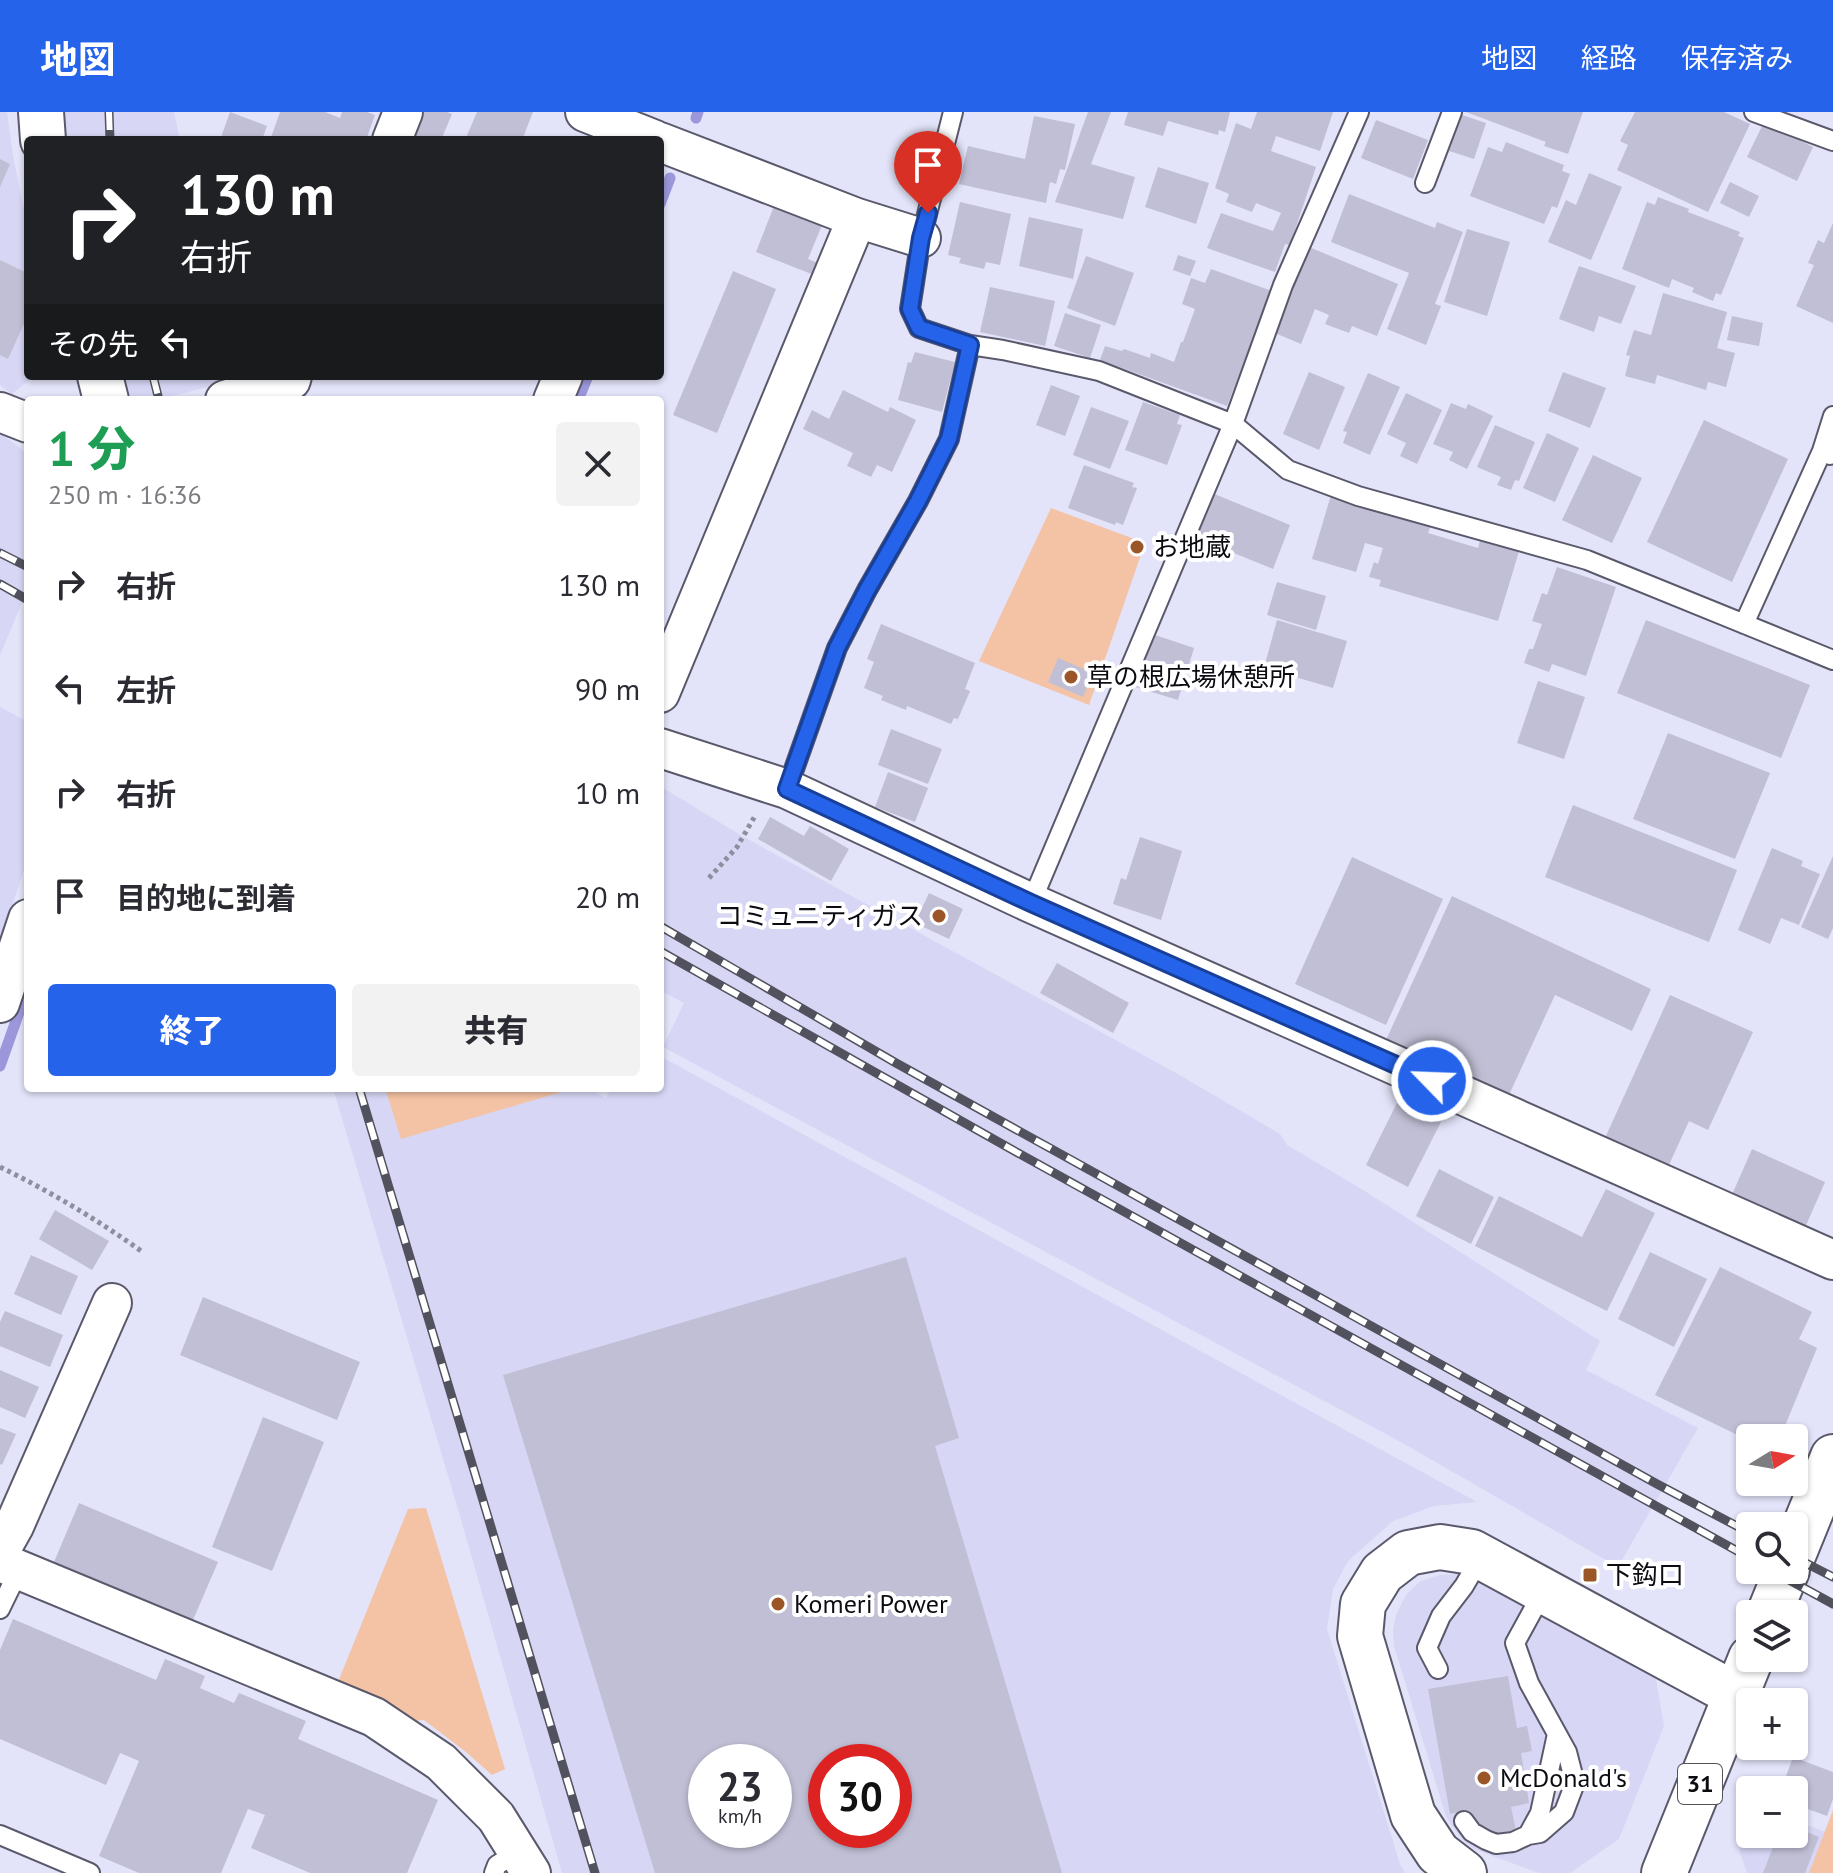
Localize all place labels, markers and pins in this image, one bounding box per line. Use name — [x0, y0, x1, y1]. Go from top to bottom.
pin — [894, 131, 962, 213]
place label: お地蔵 — [1153, 530, 1231, 563]
marker: お地蔵 — [1128, 538, 1146, 556]
place label: 草の根広場休憩所 — [1087, 660, 1295, 693]
marker: 草の根広場休憩所 — [1062, 668, 1080, 686]
place label: コミュニティガス — [717, 899, 923, 932]
marker: コミュニティガス — [930, 907, 948, 925]
place label: 下鈎口 — [1606, 1558, 1684, 1591]
marker: 下鈎口 — [1581, 1566, 1599, 1584]
place label: Komeri Power — [794, 1587, 948, 1620]
marker: Komeri Power — [769, 1595, 787, 1613]
place label: McDonald's — [1500, 1761, 1627, 1794]
marker: McDonald's — [1475, 1769, 1493, 1787]

